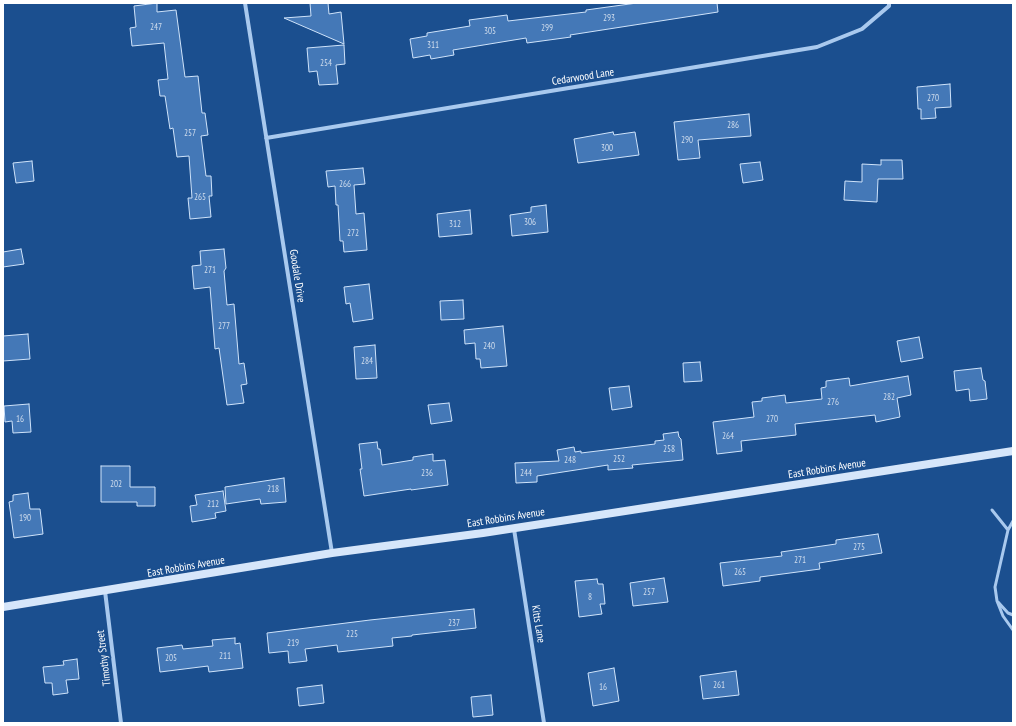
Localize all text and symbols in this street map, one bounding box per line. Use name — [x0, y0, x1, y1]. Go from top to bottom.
house number: 293 — [603, 13, 615, 23]
house number: 247 — [150, 22, 162, 32]
house number: 299 — [541, 23, 553, 33]
house number: 305 — [484, 26, 496, 36]
house number: 311 — [427, 40, 439, 50]
house number: 254 — [320, 58, 332, 68]
street label: Cedarwood Lane — [551, 66, 615, 88]
house number: 270 — [927, 93, 939, 103]
house number: 286 — [727, 120, 739, 130]
house number: 257 — [184, 128, 196, 138]
house number: 290 — [681, 135, 693, 145]
house number: 300 — [601, 143, 613, 153]
house number: 266 — [339, 179, 351, 189]
house number: 265 — [194, 192, 206, 202]
house number: 306 — [524, 217, 536, 227]
house number: 312 — [449, 219, 461, 229]
house number: 272 — [347, 228, 359, 238]
street label: Goodale Drive — [286, 249, 308, 303]
house number: 271 — [204, 265, 216, 275]
house number: 277 — [218, 321, 230, 331]
house number: 240 — [483, 341, 495, 351]
house number: 284 — [361, 356, 373, 366]
house number: 282 — [883, 392, 895, 402]
house number: 276 — [827, 397, 839, 407]
house number: 16 — [16, 414, 24, 424]
house number: 270 — [766, 414, 778, 424]
house number: 264 — [722, 431, 734, 441]
house number: 258 — [663, 444, 675, 454]
house number: 252 — [613, 454, 625, 464]
house number: 248 — [564, 455, 576, 465]
street label: East Robbins Avenue — [787, 456, 867, 482]
house number: 236 — [421, 468, 433, 478]
house number: 244 — [520, 468, 532, 478]
house number: 202 — [110, 479, 122, 489]
house number: 218 — [267, 484, 279, 494]
house number: 212 — [207, 499, 219, 509]
street label: East Robbins Avenue — [466, 505, 546, 531]
house number: 190 — [19, 513, 31, 523]
house number: 275 — [853, 542, 865, 552]
street label: East Robbins Avenue — [146, 554, 226, 580]
house number: 271 — [794, 555, 806, 565]
house number: 265 — [734, 567, 746, 577]
house number: 257 — [643, 587, 655, 597]
house number: 8 — [588, 592, 592, 602]
street label: Kitts Lane — [529, 604, 547, 644]
house number: 237 — [448, 618, 460, 628]
street label: Timothy Street — [94, 629, 114, 687]
house number: 225 — [346, 629, 358, 639]
house number: 219 — [287, 638, 299, 648]
house number: 211 — [219, 651, 231, 661]
house number: 205 — [165, 653, 177, 663]
house number: 261 — [713, 680, 725, 690]
house number: 16 — [599, 682, 607, 692]

